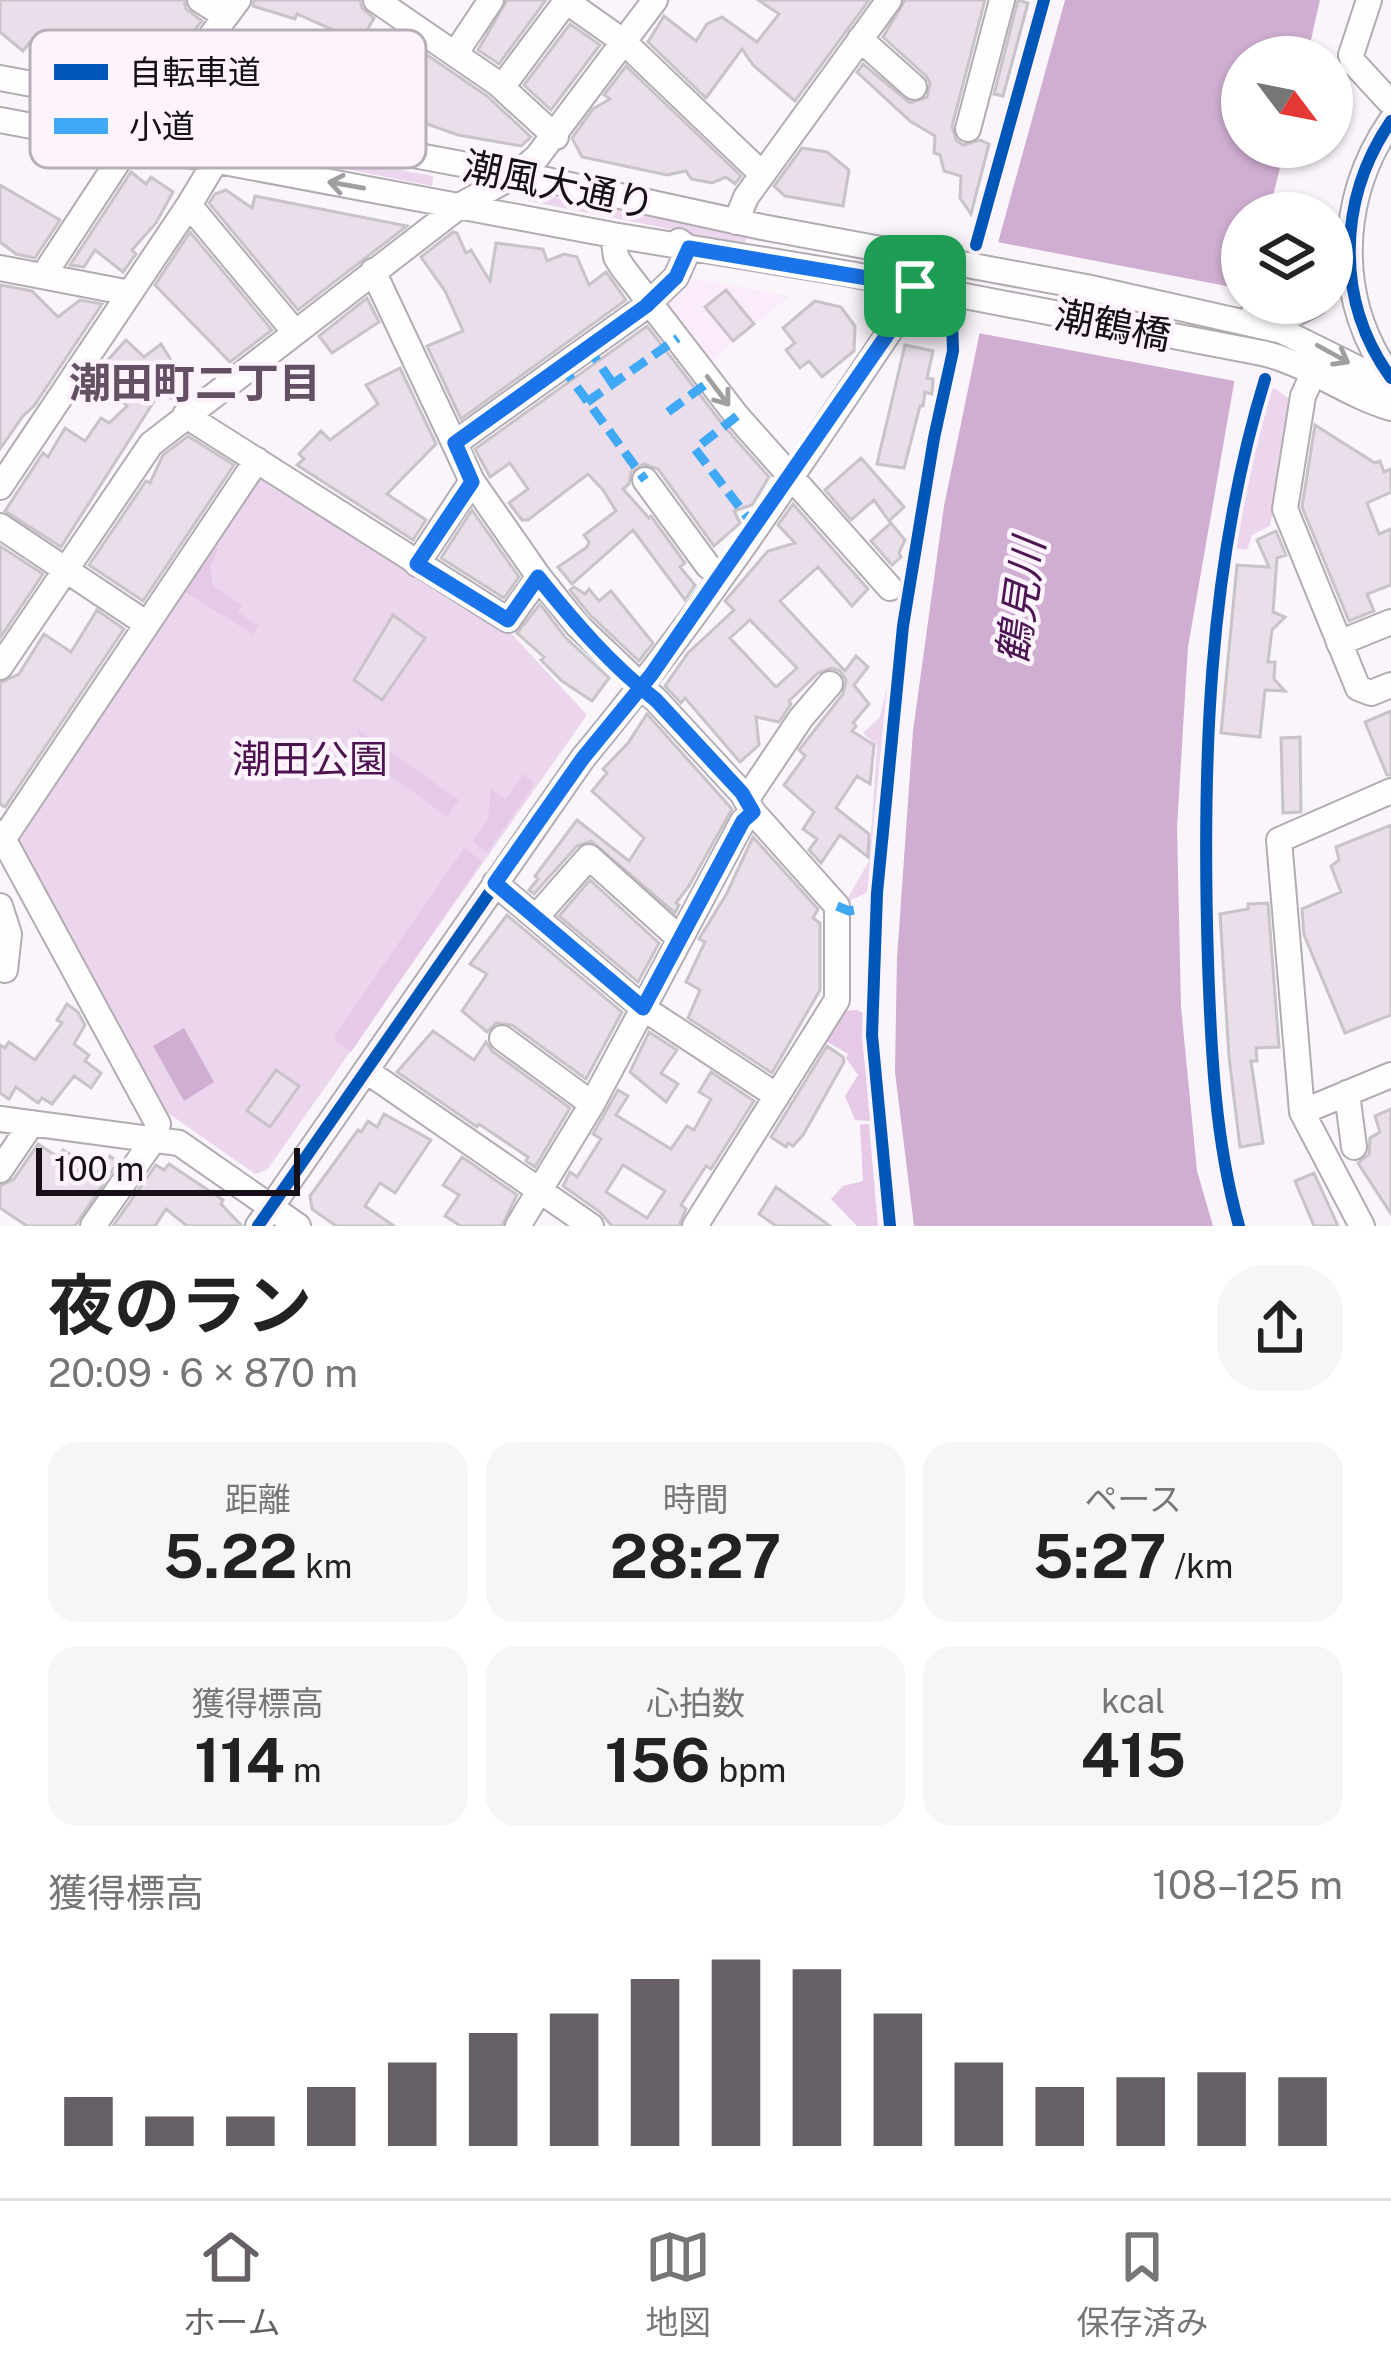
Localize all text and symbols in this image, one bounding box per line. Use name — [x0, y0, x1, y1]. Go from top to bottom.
legend — [30, 30, 426, 168]
north arrow — [1221, 36, 1353, 168]
map controls — [1221, 36, 1353, 324]
text: 自転車道 — [129, 53, 261, 91]
text: 小道 — [129, 107, 195, 145]
street label: 潮風大通り — [459, 142, 659, 228]
one-way arrow — [327, 172, 366, 195]
button: layers — [1221, 192, 1353, 324]
pin — [864, 235, 966, 337]
icon: arrive — [882, 253, 948, 319]
street label: 潮鶴橋 — [1051, 291, 1175, 359]
one-way arrow — [1314, 343, 1349, 366]
district label: 潮田町二丁目 — [69, 358, 321, 407]
one-way arrow — [705, 374, 730, 407]
water label: 鶴見川 — [987, 531, 1054, 667]
park label: 潮田公園 — [232, 736, 388, 782]
scale bar — [36, 1142, 300, 1195]
text: 100 m — [54, 1150, 144, 1188]
button: share — [1217, 1265, 1343, 1391]
text: 夜のラン — [48, 1266, 312, 1344]
text: 20:09 · 6 × 870 m — [48, 1350, 358, 1396]
text: 距離 — [225, 1480, 291, 1518]
text: 時間 — [662, 1480, 728, 1518]
text: ペース — [1084, 1480, 1182, 1518]
text: 5.22 — [163, 1521, 297, 1592]
text: 28:27 — [610, 1521, 781, 1592]
text: 5:27 — [1033, 1521, 1167, 1592]
text: km — [297, 1547, 352, 1585]
text: /km — [1167, 1547, 1233, 1585]
text: kcal — [1101, 1682, 1165, 1720]
text: 獲得標高 — [192, 1684, 324, 1722]
text: 心拍数 — [646, 1684, 745, 1722]
text: 415 — [1080, 1720, 1186, 1791]
text: 114 — [194, 1725, 285, 1796]
text: 156 — [605, 1725, 710, 1796]
text: m — [285, 1751, 321, 1789]
text: bpm — [710, 1751, 786, 1789]
text: 108–125 m — [1152, 1862, 1343, 1908]
text: 獲得標高 — [48, 1870, 204, 1916]
tab: ホーム — [182, 2224, 281, 2344]
tab: 地図 — [645, 2224, 711, 2344]
tab: 保存済み — [1076, 2224, 1208, 2344]

